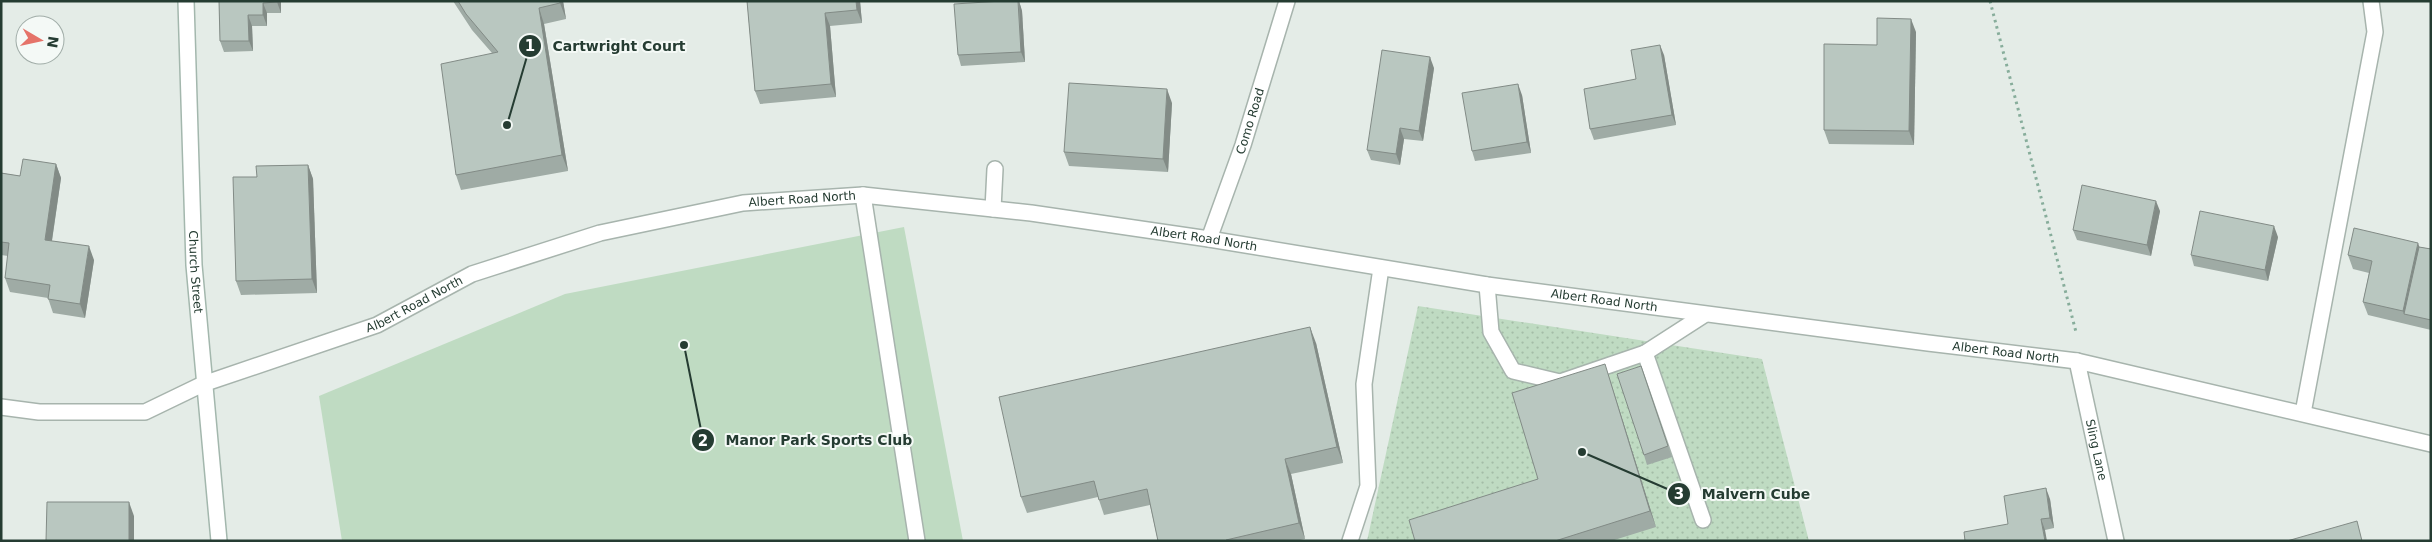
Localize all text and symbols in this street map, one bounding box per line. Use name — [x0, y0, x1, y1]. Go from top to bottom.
north arrow — [15, 15, 65, 65]
callout: Cartwright Court — [518, 31, 695, 60]
text: N — [44, 35, 62, 49]
text: 1 — [525, 37, 535, 55]
text: Cartwright Court — [553, 38, 686, 54]
street label: Como Road — [1233, 86, 1267, 156]
street label: Albert Road North — [748, 188, 856, 210]
street label: Albert Road North — [1150, 224, 1258, 254]
street label: Church Street — [186, 230, 205, 314]
street label: Albert Road North — [364, 273, 465, 335]
street label: Albert Road North — [1550, 286, 1659, 314]
street label: Albert Road North — [1952, 339, 2060, 366]
street label: Sling Lane — [2083, 418, 2110, 482]
callout: Manor Park Sports Club — [690, 426, 922, 455]
text: 2 — [698, 432, 708, 450]
text: Manor Park Sports Club — [726, 432, 912, 448]
callout: Malvern Cube — [1667, 479, 1820, 508]
text: 3 — [1674, 485, 1684, 503]
text: Malvern Cube — [1702, 486, 1810, 502]

